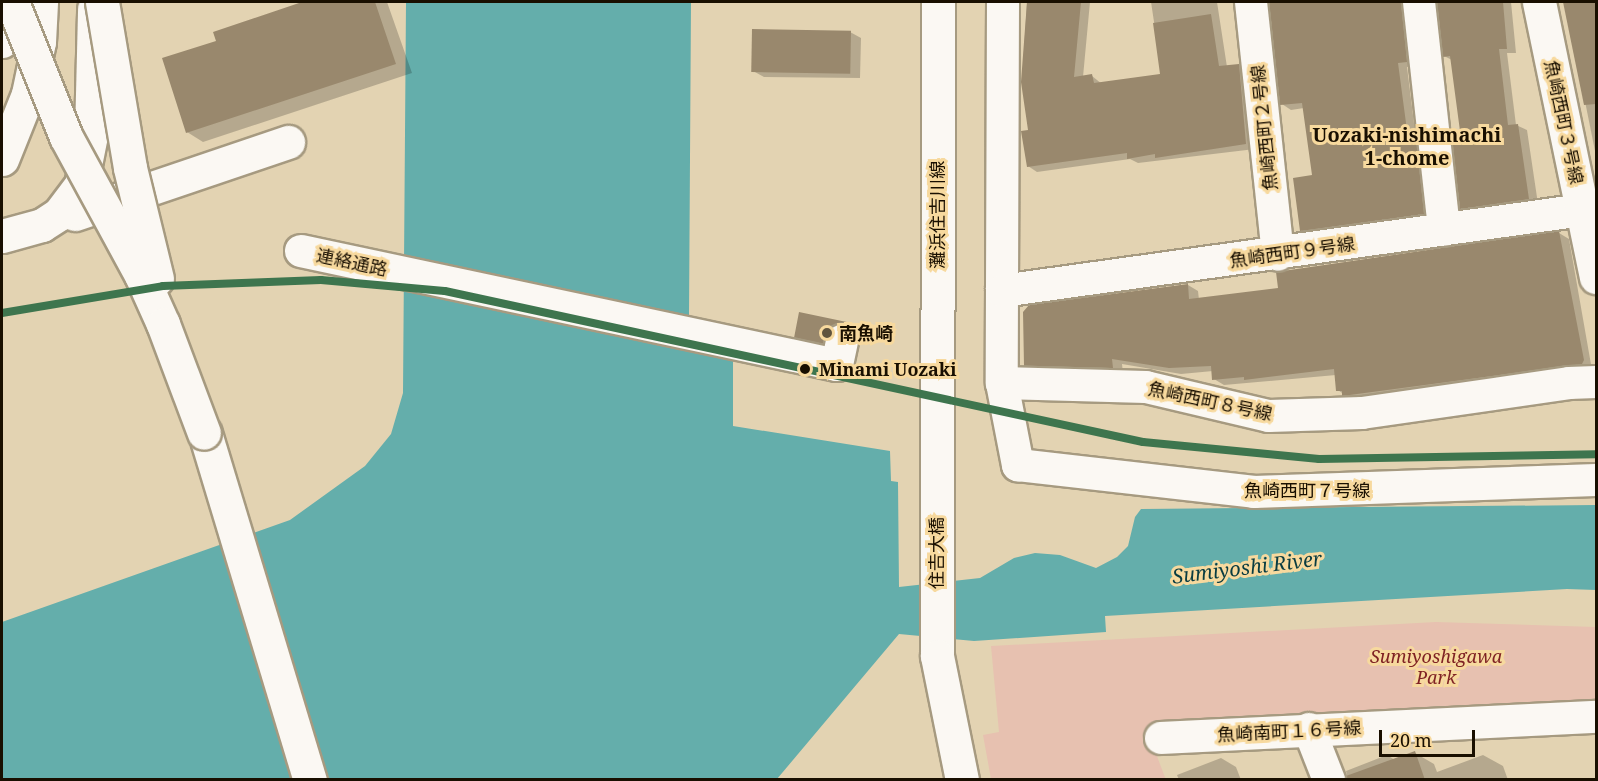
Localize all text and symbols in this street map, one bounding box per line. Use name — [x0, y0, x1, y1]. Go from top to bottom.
street label: 魚崎西町３号線 — [1540, 58, 1588, 186]
street label: 魚崎西町２号線 — [1247, 64, 1281, 192]
district label: Uozaki-nishimachi 1-chome — [1313, 122, 1501, 169]
street label: 灘浜住吉川線 — [926, 161, 948, 269]
street label: 魚崎西町９号線 — [1228, 233, 1356, 271]
street label: 連絡通路 — [315, 244, 389, 280]
place label: 南魚崎 — [839, 322, 893, 344]
marker: 南魚崎 — [820, 326, 834, 340]
place label: Minami Uozaki — [819, 358, 957, 380]
marker: Minami Uozaki — [796, 360, 814, 378]
street label: 魚崎西町８号線 — [1146, 377, 1274, 425]
street label: 魚崎西町７号線 — [1244, 479, 1370, 501]
street label: 住𠮷大橋 — [925, 517, 947, 589]
water label: Sumiyoshi River — [1171, 546, 1323, 588]
park label: Sumiyoshigawa Park — [1370, 646, 1502, 688]
street label: 魚崎南町１６号線 — [1217, 716, 1361, 746]
scale bar — [1382, 718, 1478, 756]
text: 20 m — [1390, 728, 1432, 752]

